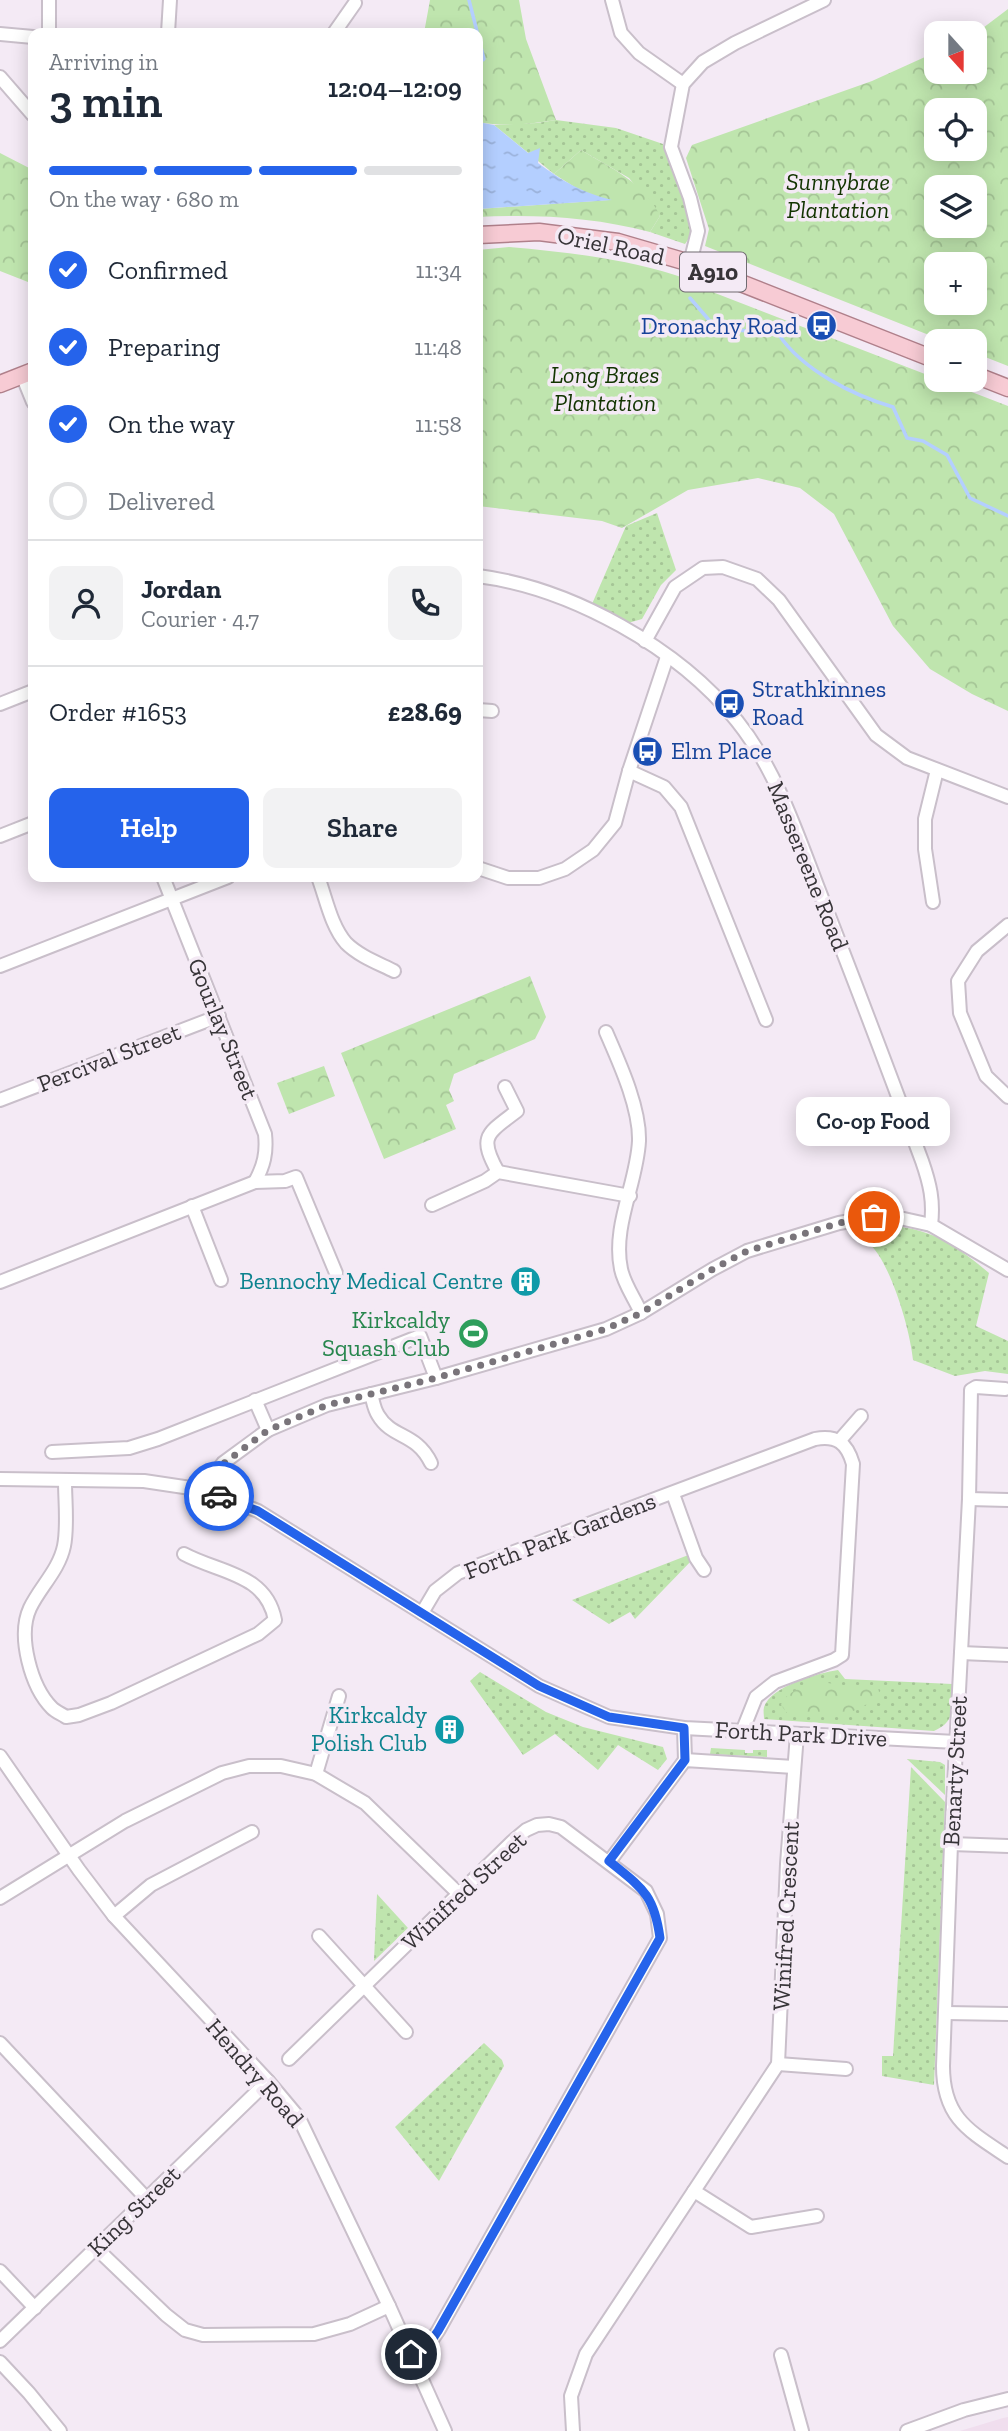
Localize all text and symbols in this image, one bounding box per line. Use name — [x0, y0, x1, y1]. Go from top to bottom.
north arrow — [924, 21, 987, 84]
map controls — [924, 21, 987, 392]
text: Arriving in — [49, 48, 158, 76]
text: 12:04–12:09 — [328, 72, 462, 104]
text: 3 min — [49, 74, 162, 129]
button: locate — [924, 98, 987, 161]
park label: Sunnybrae Plantation — [786, 167, 890, 224]
button: layers — [924, 175, 987, 238]
text: On the way · 680 m — [49, 185, 239, 213]
street label: Oriel Road — [555, 220, 667, 271]
icon: check — [49, 251, 87, 289]
road number: A910 — [680, 252, 746, 292]
button: + — [924, 252, 987, 315]
text: Confirmed — [108, 254, 228, 286]
text: 11:34 — [415, 256, 462, 284]
bus stop icon: Dronachy Road — [804, 309, 838, 343]
place label: Dronachy Road — [641, 311, 798, 340]
icon: check — [49, 328, 87, 366]
button: − — [924, 329, 987, 392]
text: Preparing — [108, 331, 220, 363]
text: 11:48 — [414, 333, 462, 361]
park label: Long Braes Plantation — [550, 360, 660, 417]
icon: check — [49, 405, 87, 443]
text: On the way — [108, 408, 235, 440]
text: 11:58 — [415, 410, 462, 438]
text: Delivered — [108, 485, 215, 517]
button: person — [49, 566, 123, 640]
button: phone — [388, 566, 462, 640]
text: Jordan — [141, 573, 221, 605]
text: Courier · 4.7 — [141, 605, 259, 633]
place label: Strathkinnes Road — [752, 674, 886, 731]
bus stop icon: Strathkinnes Road — [712, 686, 746, 720]
text: Order #1653 — [49, 696, 187, 728]
text: £28.69 — [388, 696, 462, 728]
bus stop icon: Elm Place — [631, 734, 665, 768]
place label: Elm Place — [671, 736, 772, 765]
street label: Massereene Road — [761, 777, 856, 954]
button: Help — [49, 788, 249, 868]
button: Share — [263, 788, 462, 868]
street label: Gourlay Street — [182, 954, 265, 1104]
street label: Percival Street — [33, 1017, 185, 1098]
callout: Co-op Food — [797, 1098, 951, 1147]
text: Co-op Food — [816, 1107, 930, 1135]
pin — [844, 1187, 904, 1247]
icon: bag — [855, 1198, 893, 1236]
building icon: Bennochy Medical Centre — [509, 1264, 543, 1298]
place label: Bennochy Medical Centre — [239, 1266, 503, 1295]
place label: Kirkcaldy Squash Club — [322, 1305, 451, 1362]
sports icon: Kirkcaldy Squash Club — [456, 1317, 490, 1351]
courier — [184, 1461, 254, 1531]
icon: car — [200, 1477, 238, 1515]
street label: Forth Park Gardens — [460, 1486, 660, 1585]
street label: Benarty Street — [936, 1695, 973, 1847]
place label: Kirkcaldy Polish Club — [311, 1700, 428, 1757]
building icon: Kirkcaldy Polish Club — [433, 1712, 467, 1746]
street label: Forth Park Drive — [714, 1715, 888, 1752]
street label: Winifred Crescent — [766, 1821, 805, 2011]
street label: Winifred Street — [395, 1825, 532, 1956]
street label: Hendry Road — [200, 2012, 310, 2133]
street label: King Street — [81, 2159, 186, 2262]
pin — [381, 2324, 441, 2384]
icon: home — [392, 2335, 430, 2373]

